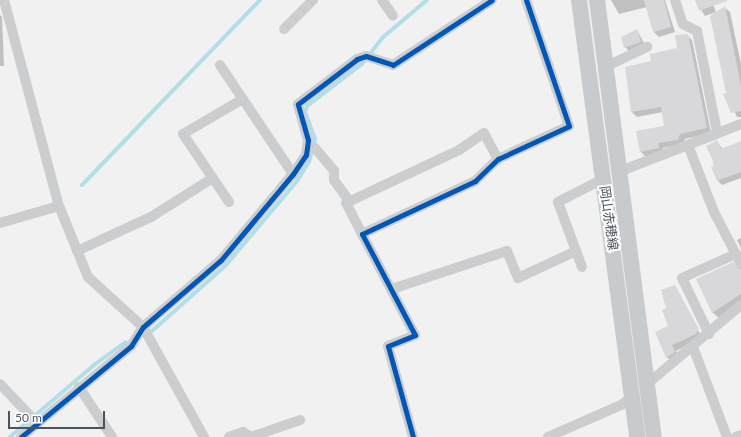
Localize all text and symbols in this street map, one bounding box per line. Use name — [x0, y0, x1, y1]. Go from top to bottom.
street label: 岡山赤穂線 — [597, 185, 621, 251]
scale bar — [10, 403, 107, 429]
text: 50 m — [15, 410, 42, 425]

